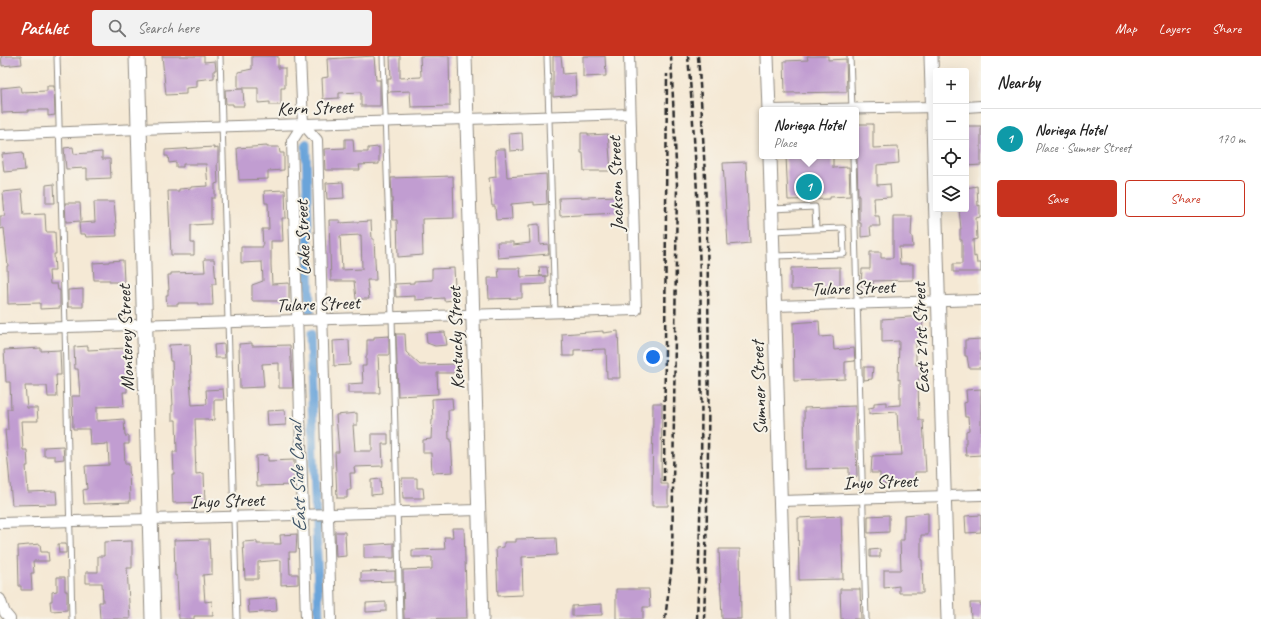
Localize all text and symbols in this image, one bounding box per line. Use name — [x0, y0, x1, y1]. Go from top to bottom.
search box — [92, 10, 372, 46]
text: Pathlet — [20, 16, 68, 40]
icon: search — [106, 17, 128, 39]
text: Search here — [138, 19, 199, 38]
text: Map — [1115, 20, 1137, 37]
text: Layers — [1159, 20, 1190, 37]
text: Share — [1212, 20, 1241, 37]
map controls — [933, 68, 969, 212]
button: + — [933, 68, 969, 104]
text: Nearby — [997, 72, 1040, 93]
street label: Kern Street — [277, 95, 355, 121]
button: − — [933, 104, 969, 140]
popup — [759, 107, 859, 159]
text: Noriega Hotel — [774, 116, 844, 135]
text: Noriega Hotel — [1035, 121, 1106, 140]
text: 1 — [1007, 131, 1013, 147]
text: 170 m — [1217, 131, 1245, 147]
street label: Jackson Street — [602, 134, 630, 233]
text: Place — [774, 135, 797, 151]
button: locate — [933, 140, 969, 176]
text: Place · Sumner Street — [1035, 140, 1131, 156]
pin: 1 — [796, 172, 822, 202]
button: layers — [933, 176, 969, 212]
button: Save — [997, 180, 1117, 217]
button: Share — [1125, 180, 1245, 217]
street label: Lake Street — [290, 198, 316, 276]
street label: Tulare Street — [811, 274, 897, 301]
street label: East 21st Street — [907, 280, 935, 394]
street label: Monterey Street — [112, 283, 140, 392]
street label: Kentucky Street — [442, 284, 470, 390]
street label: Tulare Street — [276, 290, 362, 317]
street label: Sumner Street — [745, 338, 773, 435]
your location — [643, 347, 663, 367]
water label: East Side Canal — [283, 416, 312, 533]
street label: Inyo Street — [842, 469, 920, 495]
street label: Inyo Street — [189, 488, 267, 514]

